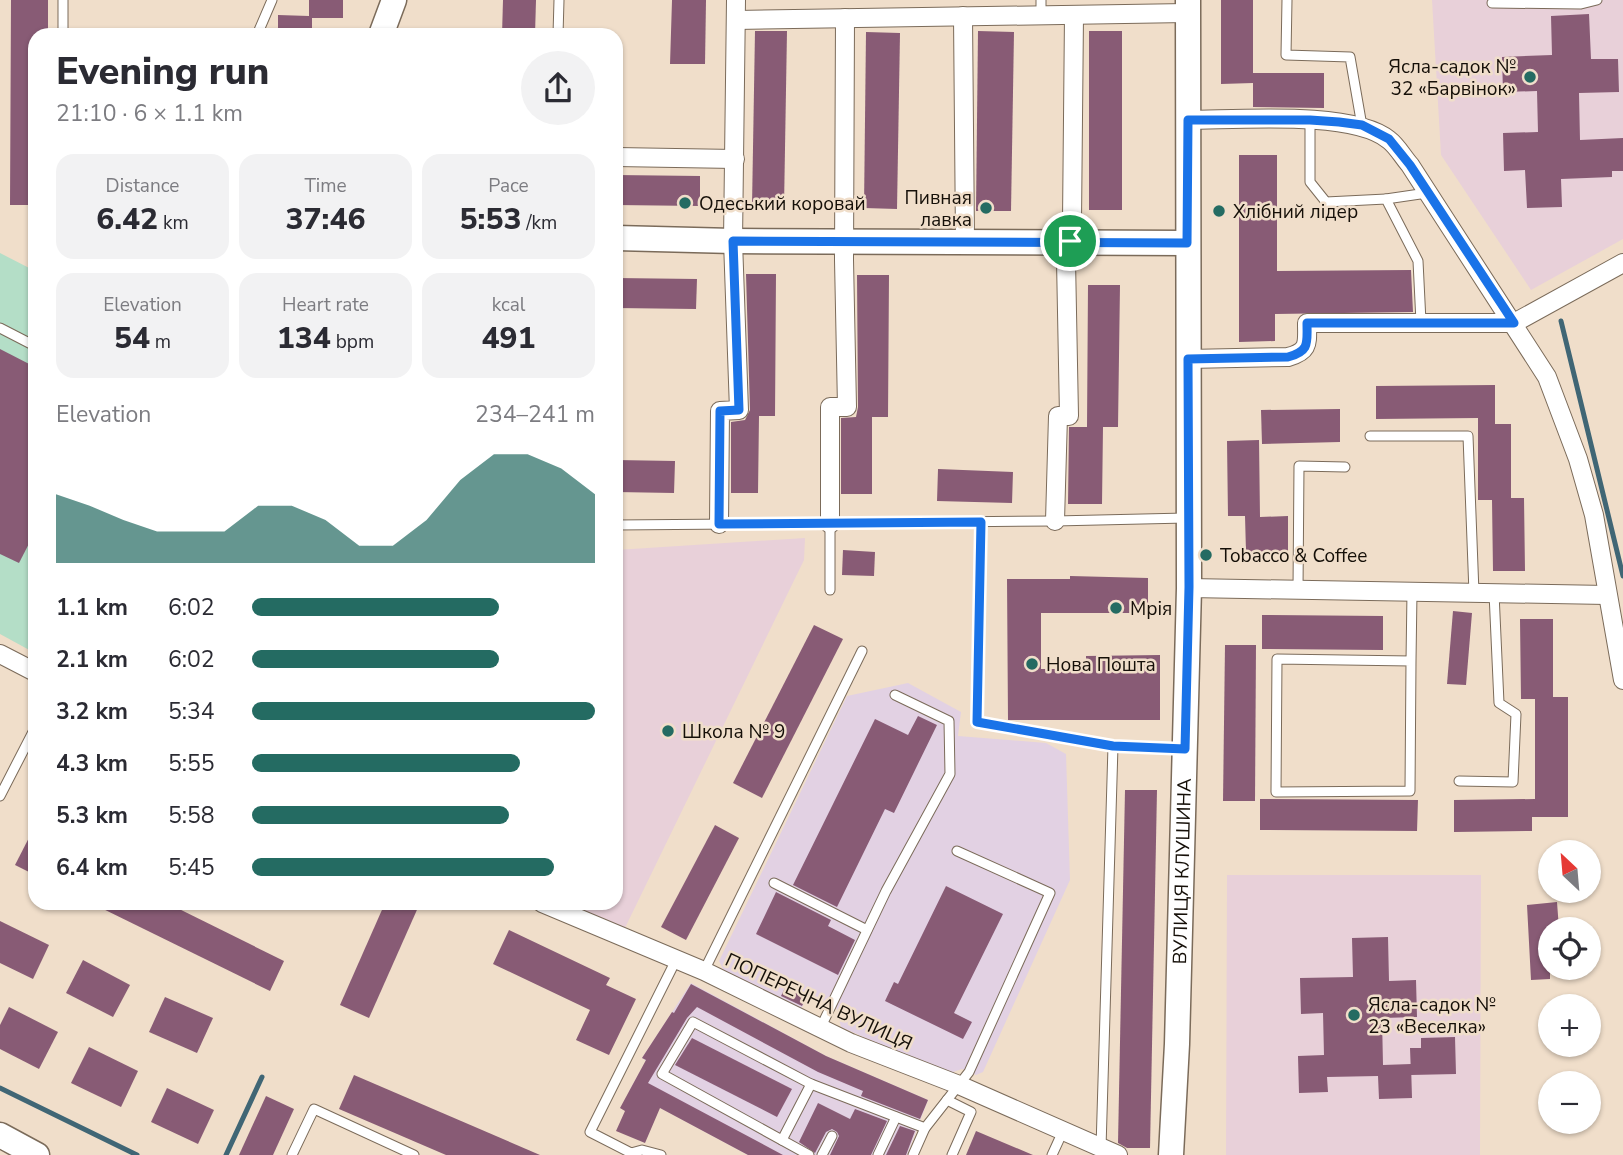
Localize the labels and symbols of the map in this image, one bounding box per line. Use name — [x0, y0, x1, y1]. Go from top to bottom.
place label: Ясла-садок № 32 «Барвінок» — [1388, 54, 1516, 102]
marker: Ясла-садок № 32 «Барвінок» — [1522, 69, 1538, 85]
place label: Пивная лавка — [905, 185, 972, 233]
place label: Одеський коровай — [699, 191, 866, 217]
marker: Одеський коровай — [677, 195, 693, 211]
place label: Хлібний лідер — [1233, 199, 1358, 225]
marker: Пивная лавка — [978, 200, 994, 216]
marker: Хлібний лідер — [1211, 203, 1227, 219]
pin — [1040, 211, 1100, 271]
place label: Tobacco & Coffee — [1220, 543, 1367, 569]
marker: Tobacco & Coffee — [1198, 547, 1214, 563]
place label: Мрія — [1130, 596, 1172, 622]
marker: Мрія — [1108, 600, 1124, 616]
place label: Нова Пошта — [1046, 652, 1156, 678]
marker: Нова Пошта — [1024, 656, 1040, 672]
place label: Школа № 9 — [682, 719, 785, 745]
marker: Школа № 9 — [660, 723, 676, 739]
street label: ВУЛИЦЯ КЛУШИНА — [1167, 778, 1198, 965]
north arrow — [1538, 840, 1601, 903]
street label: ПОПЕРЕЧНА ВУЛИЦЯ — [721, 947, 916, 1057]
place label: Ясла-садок № 23 «Веселка» — [1368, 992, 1496, 1040]
marker: Ясла-садок № 23 «Веселка» — [1346, 1007, 1362, 1023]

